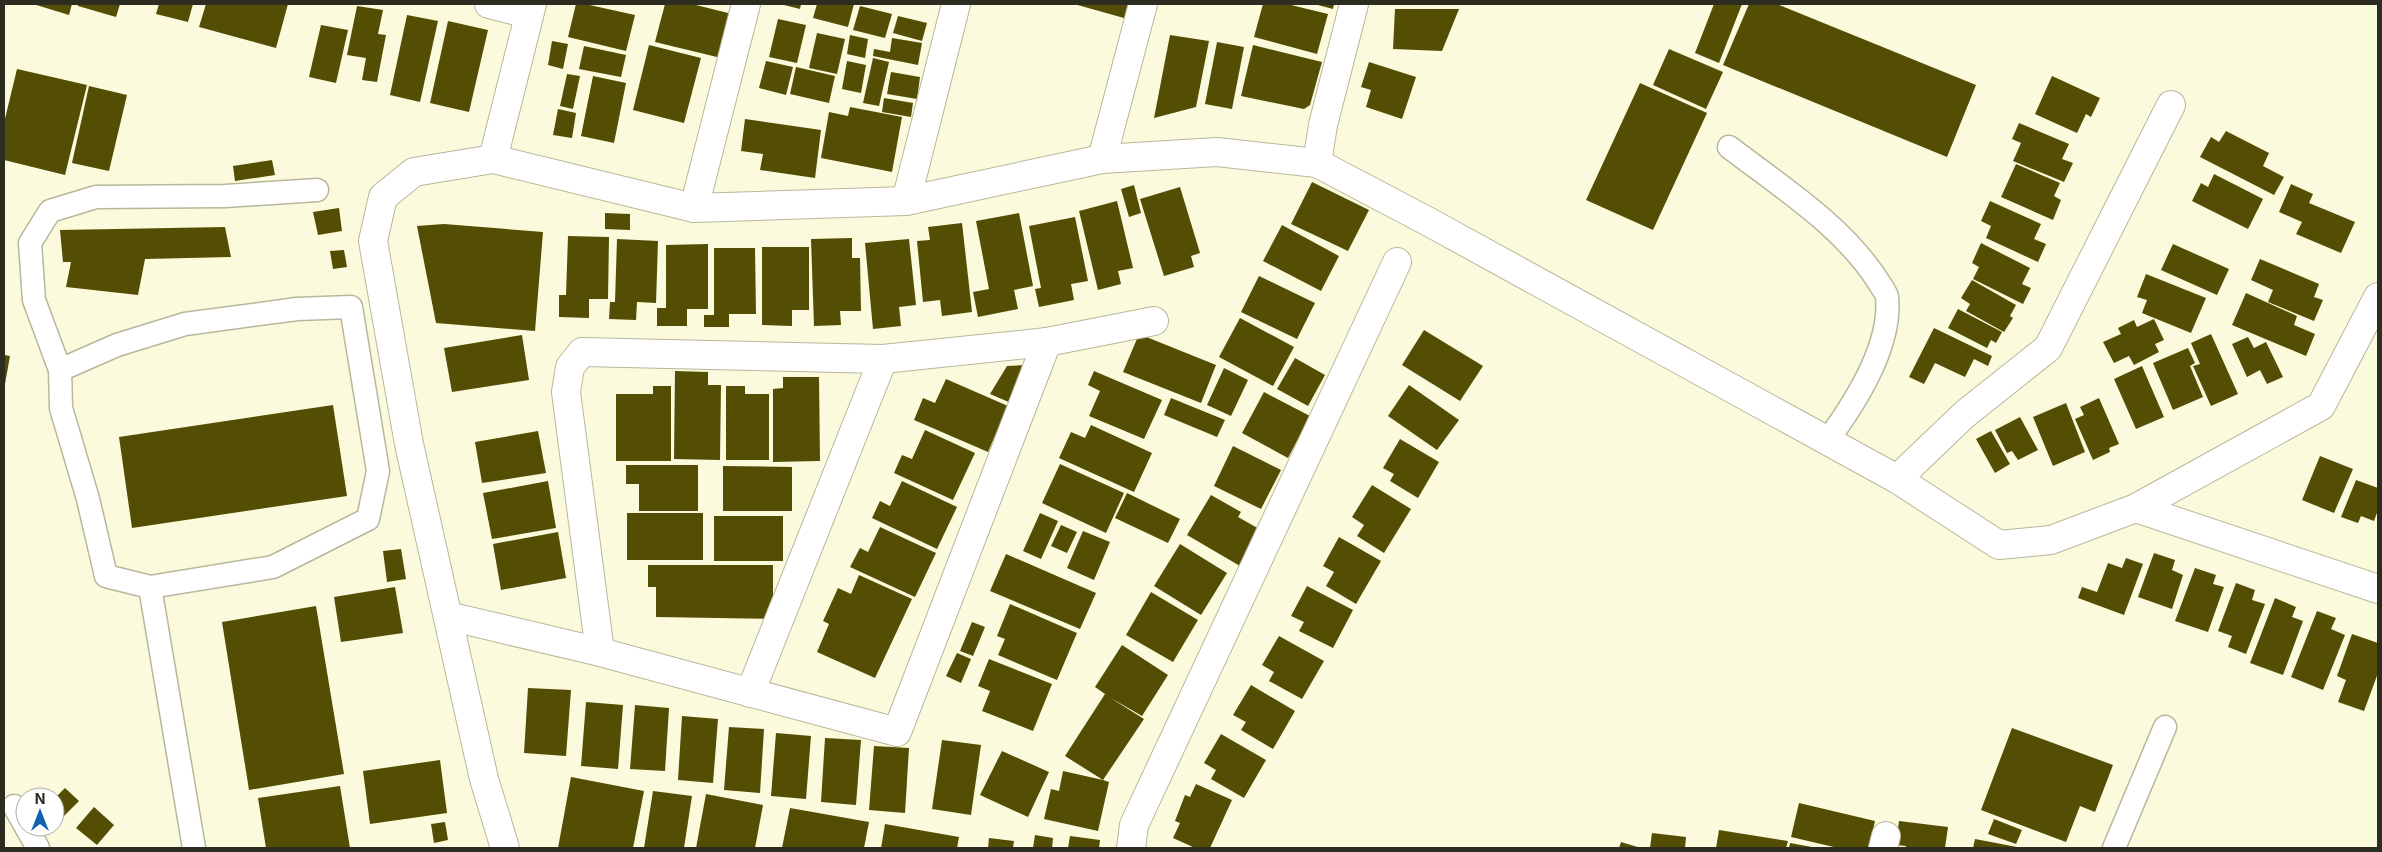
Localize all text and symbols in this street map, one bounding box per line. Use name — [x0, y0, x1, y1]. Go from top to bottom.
north arrow — [15, 787, 65, 837]
text: N — [35, 790, 45, 807]

